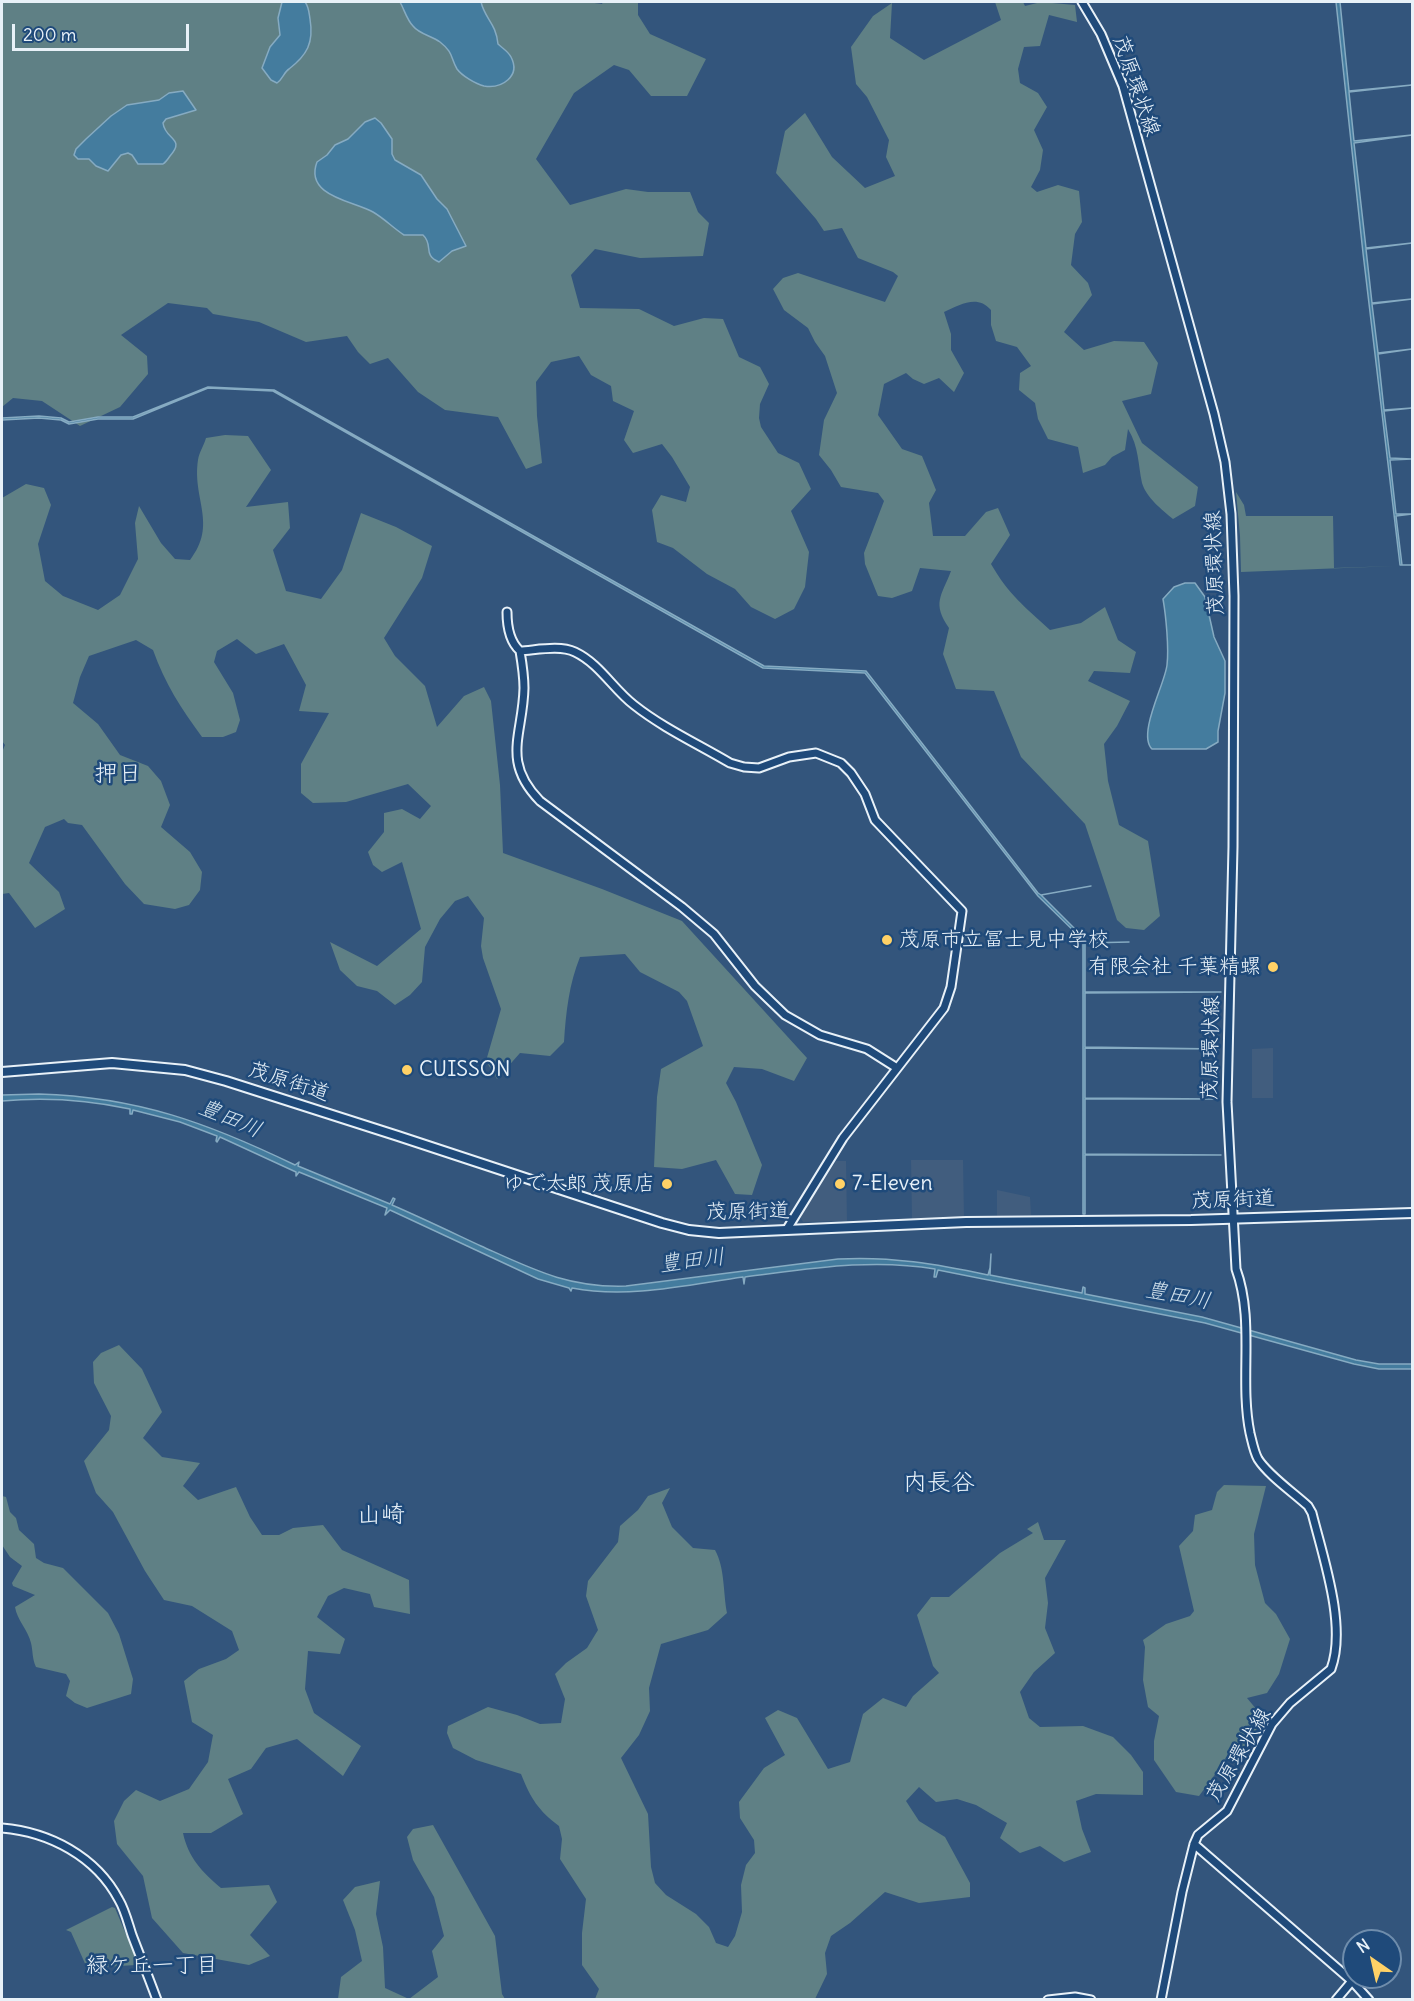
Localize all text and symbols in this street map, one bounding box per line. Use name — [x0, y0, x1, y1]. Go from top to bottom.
scale bar — [15, 12, 192, 50]
text: 200 m — [23, 23, 77, 46]
street label: 茂原環状線 — [1107, 32, 1165, 140]
street label: 茂原環状線 — [1201, 510, 1229, 616]
district label: 押日 — [94, 760, 142, 788]
place label: 茂原市立冨士見中学校 — [899, 927, 1109, 953]
marker: 茂原市立冨士見中学校 — [880, 933, 894, 947]
place label: 有限会社 千葉精螺 — [1088, 954, 1261, 980]
marker: 有限会社 千葉精螺 — [1266, 960, 1280, 974]
street label: 茂原環状線 — [1197, 995, 1225, 1101]
street label: 茂原街道 — [245, 1057, 333, 1107]
place label: CUISSON — [419, 1057, 510, 1083]
marker: CUISSON — [400, 1063, 414, 1077]
water label: 豊田川 — [194, 1094, 266, 1144]
place label: ゆで太郎 茂原店 — [503, 1171, 655, 1197]
place label: 7-Eleven — [852, 1171, 933, 1197]
marker: ゆで太郎 茂原店 — [660, 1177, 674, 1191]
marker: 7-Eleven — [833, 1177, 847, 1191]
street label: 茂原街道 — [1191, 1186, 1275, 1214]
street label: 茂原街道 — [706, 1199, 790, 1225]
water label: 豊田川 — [658, 1244, 726, 1278]
water label: 豊田川 — [1143, 1277, 1213, 1315]
district label: 内長谷 — [903, 1469, 975, 1497]
district label: 山崎 — [357, 1501, 405, 1529]
street label: 茂原環状線 — [1201, 1704, 1277, 1806]
north arrow — [1342, 1929, 1402, 1989]
text: N — [1353, 1934, 1373, 1957]
district label: 緑ケ丘一丁目 — [86, 1953, 218, 1979]

